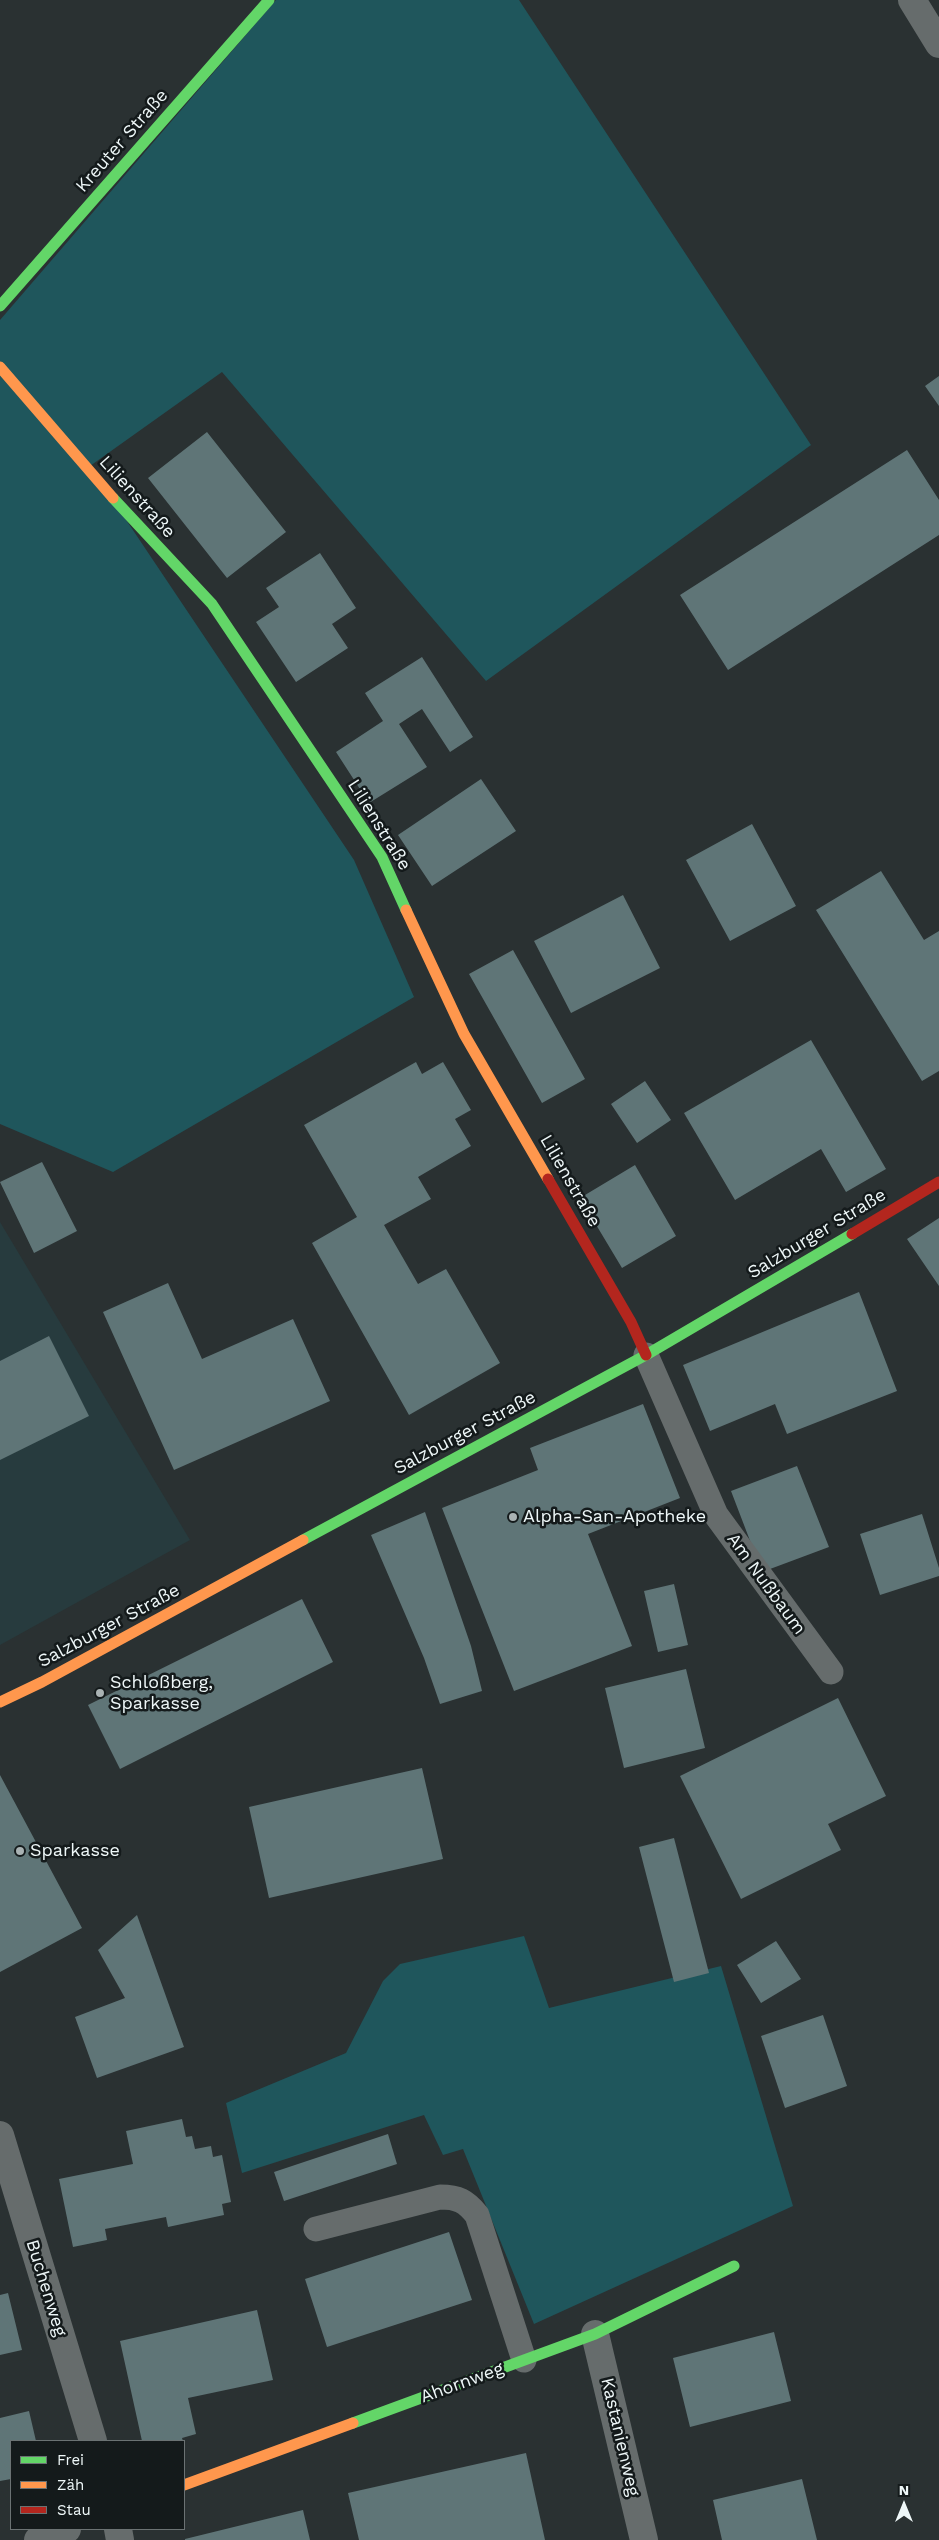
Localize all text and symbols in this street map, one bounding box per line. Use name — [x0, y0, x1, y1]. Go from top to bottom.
street label: Kreuter Straße — [71, 85, 173, 197]
street label: Lilienstraße — [94, 451, 180, 543]
street label: Lilienstraße — [343, 776, 415, 874]
street label: Lilienstraße — [535, 1131, 605, 1231]
street label: Salzburger Straße — [744, 1184, 890, 1284]
street label: Salzburger Straße — [391, 1387, 539, 1479]
place label: Alpha-San-Apotheke — [523, 1506, 706, 1528]
marker: Alpha-San-Apotheke — [507, 1511, 519, 1523]
street label: Am Nußbaum — [722, 1529, 810, 1639]
street label: Salzburger Straße — [35, 1580, 183, 1672]
place label: Schloßberg, Sparkasse — [110, 1672, 213, 1715]
marker: Schloßberg, Sparkasse — [94, 1687, 106, 1699]
place label: Sparkasse — [30, 1840, 120, 1862]
marker: Sparkasse — [14, 1845, 26, 1857]
street label: Buchenweg — [21, 2237, 71, 2339]
street label: Ahornweg — [417, 2358, 507, 2408]
street label: Kastanienweg — [596, 2376, 644, 2498]
legend — [10, 2440, 185, 2530]
text: Frei — [57, 2451, 84, 2469]
text: Zäh — [57, 2476, 84, 2494]
north arrow — [879, 2480, 929, 2530]
text: N — [899, 2482, 909, 2498]
text: Stau — [57, 2501, 91, 2519]

